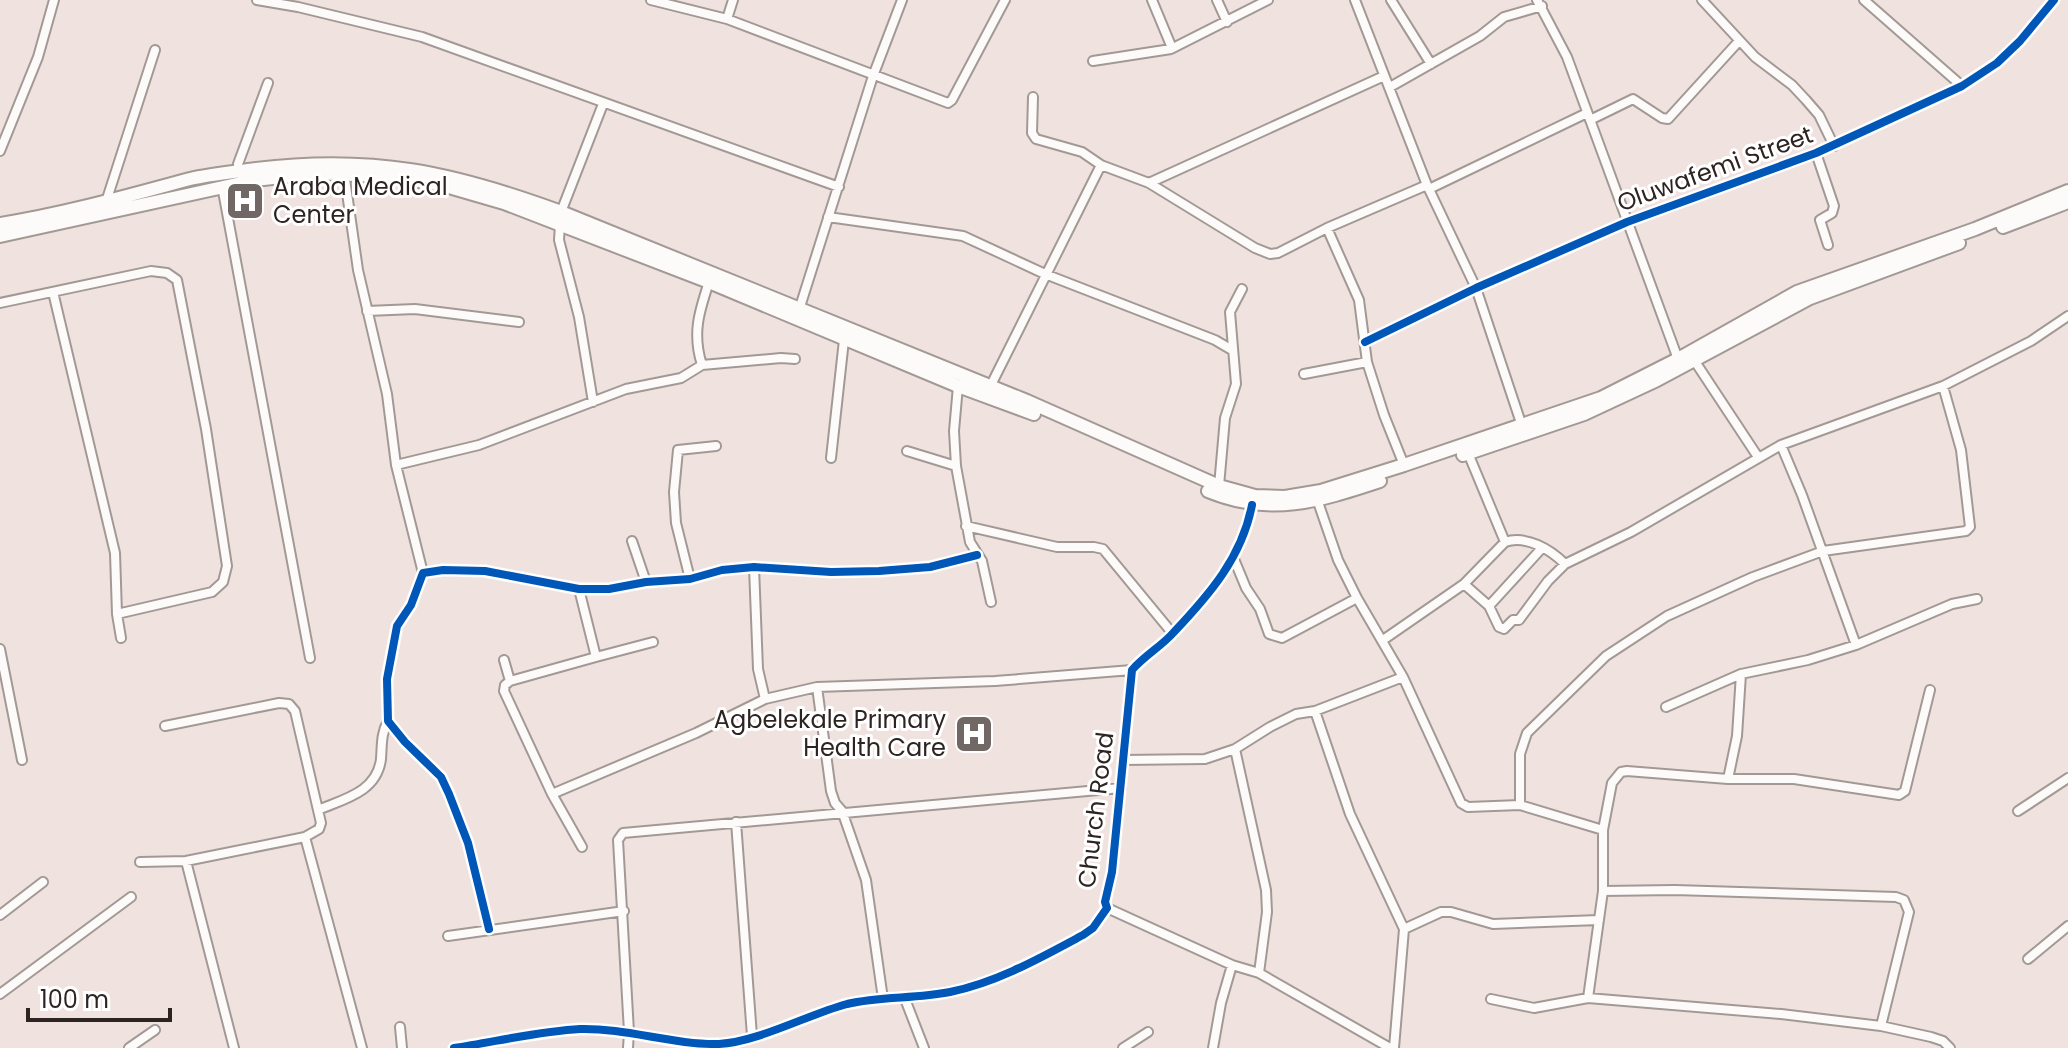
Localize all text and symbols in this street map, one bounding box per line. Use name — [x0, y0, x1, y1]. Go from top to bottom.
street label: Oluwafemi Street — [1612, 118, 1817, 219]
place label: Araba Medical Center — [273, 170, 448, 231]
hospital icon: Araba Medical Center — [224, 180, 266, 222]
place label: Agbelekale Primary Health Care — [714, 703, 946, 764]
hospital icon: Agbelekale Primary Health Care — [953, 713, 995, 755]
street label: Church Road — [1070, 730, 1121, 890]
scale bar — [28, 972, 170, 1022]
text: 100 m — [40, 983, 109, 1016]

